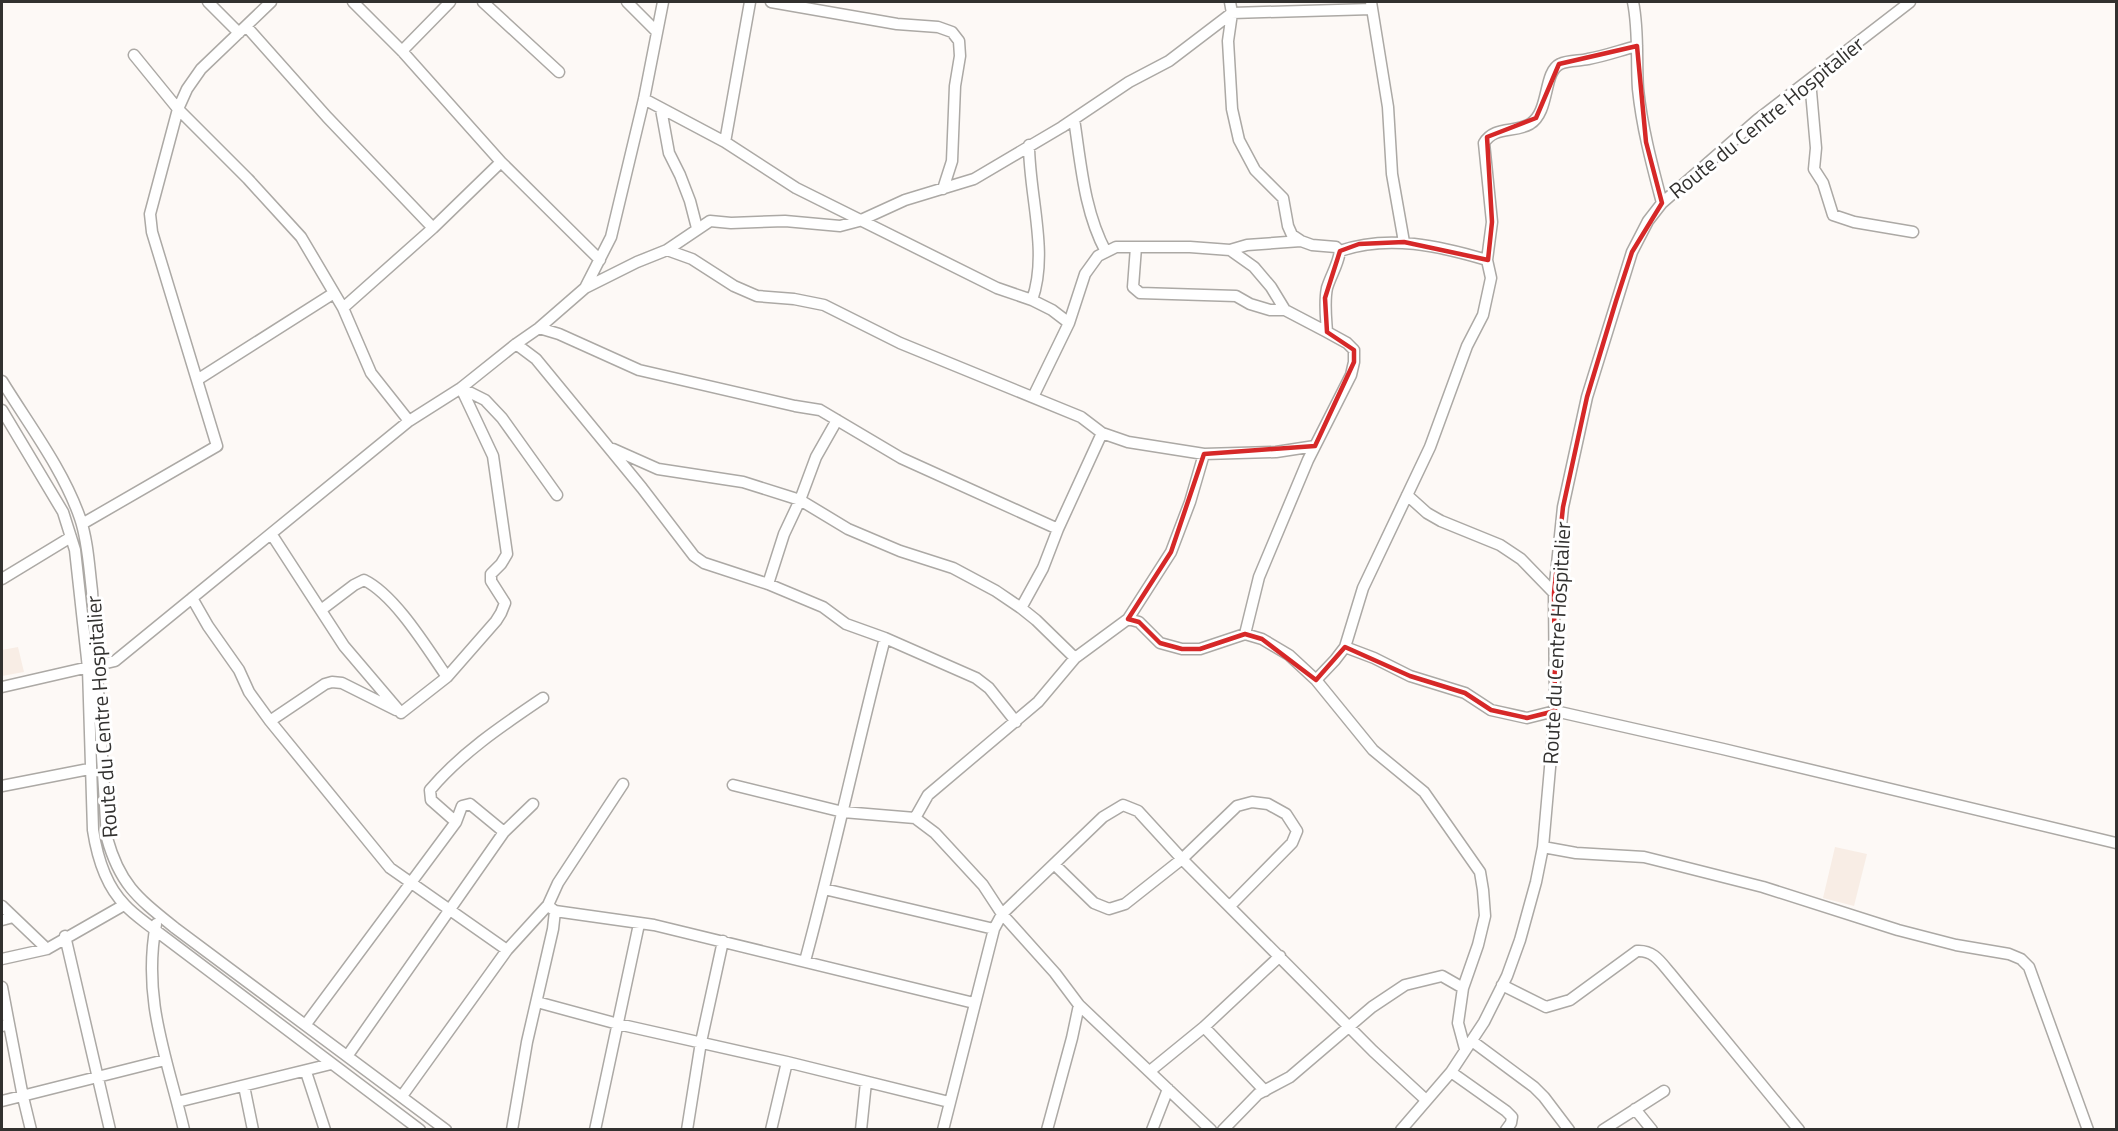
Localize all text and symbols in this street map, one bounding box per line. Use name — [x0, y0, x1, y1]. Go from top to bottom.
street label: Route du Centre Hospitalier — [1662, 28, 1870, 206]
street label: Route du Centre Hospitalier — [1534, 521, 1578, 765]
street label: Route du Centre Hospitalier — [77, 595, 125, 839]

